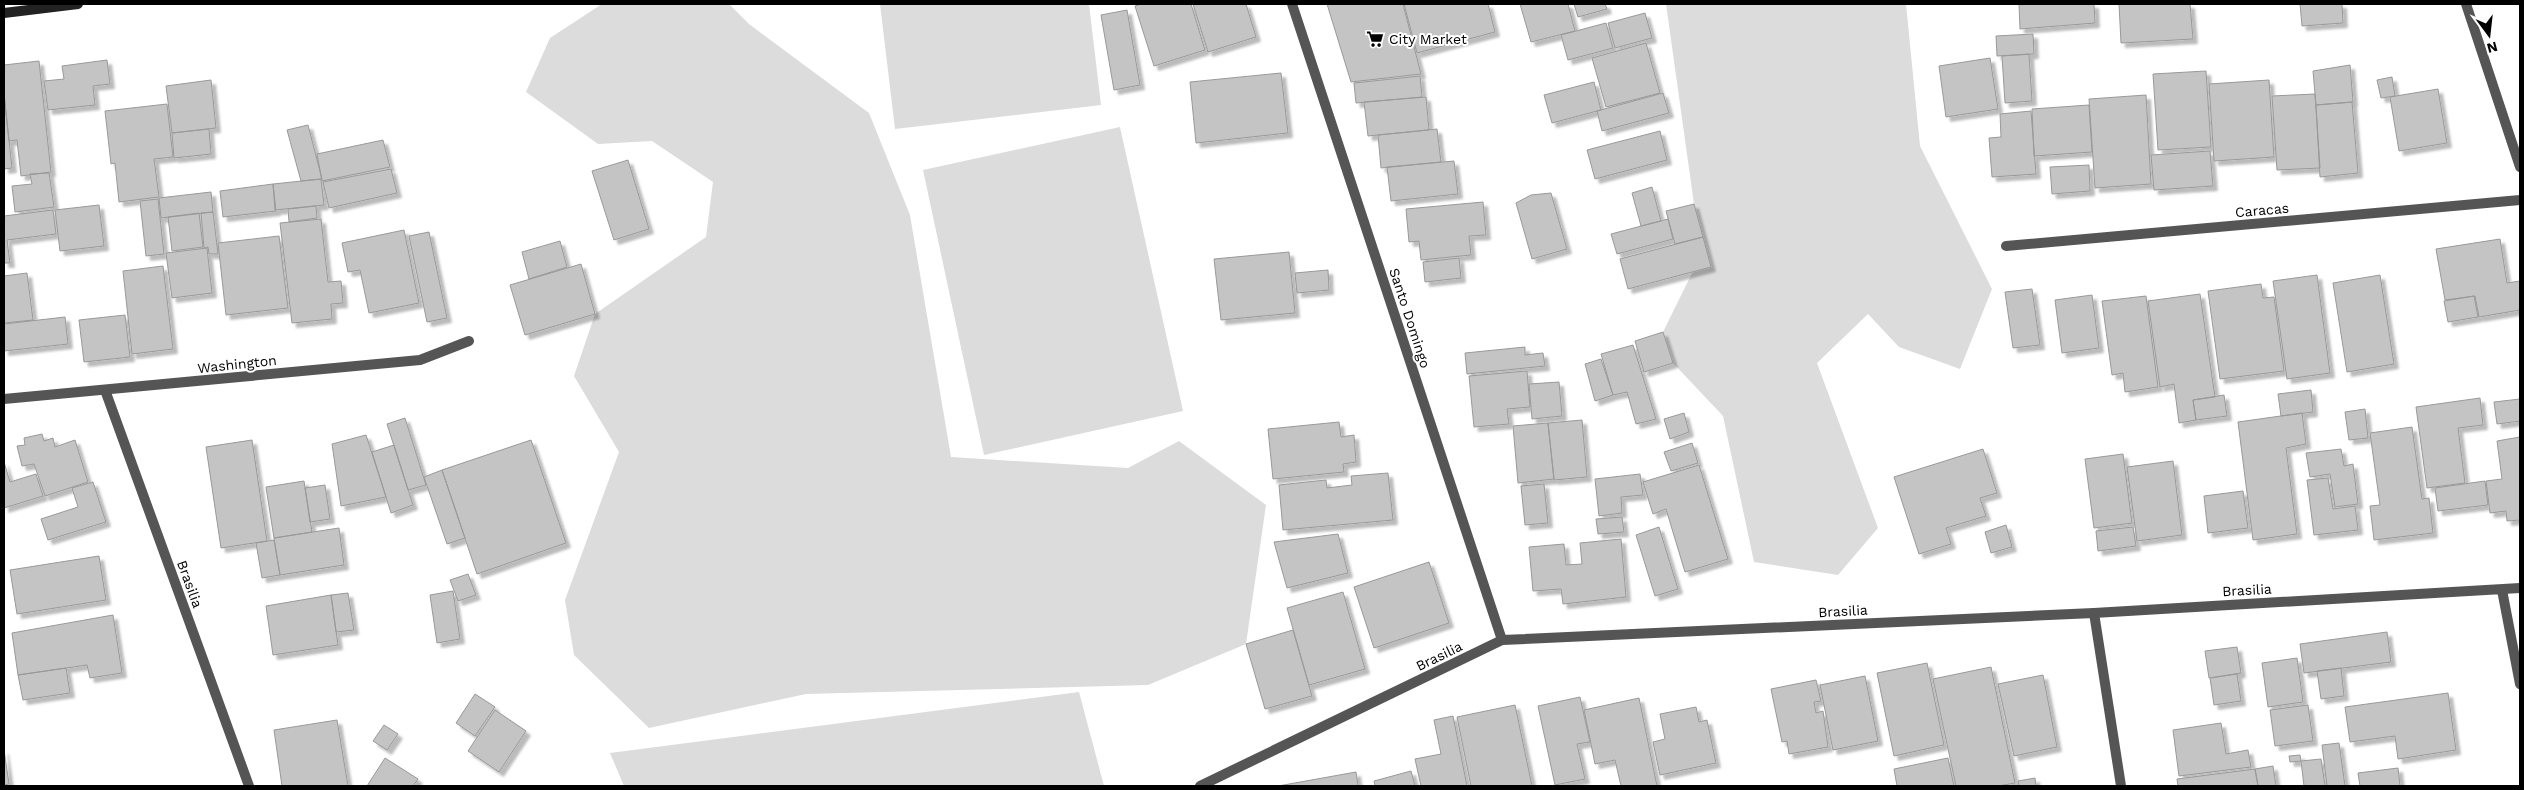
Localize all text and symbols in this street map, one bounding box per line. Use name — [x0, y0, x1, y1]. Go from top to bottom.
north arrow — [2464, 10, 2514, 60]
supermarket icon: City Market — [1365, 29, 1385, 49]
place label: City Market — [1389, 31, 1467, 47]
text: N — [2485, 38, 2499, 57]
street label: Caracas — [2234, 200, 2290, 220]
street label: Santo Domingo — [1386, 266, 1434, 370]
street label: Washington — [197, 352, 277, 376]
street label: Brasilia — [174, 558, 206, 610]
street label: Brasilia — [2222, 581, 2272, 599]
street label: Brasilia — [1818, 602, 1868, 620]
street label: Brasilia — [1413, 638, 1465, 674]

